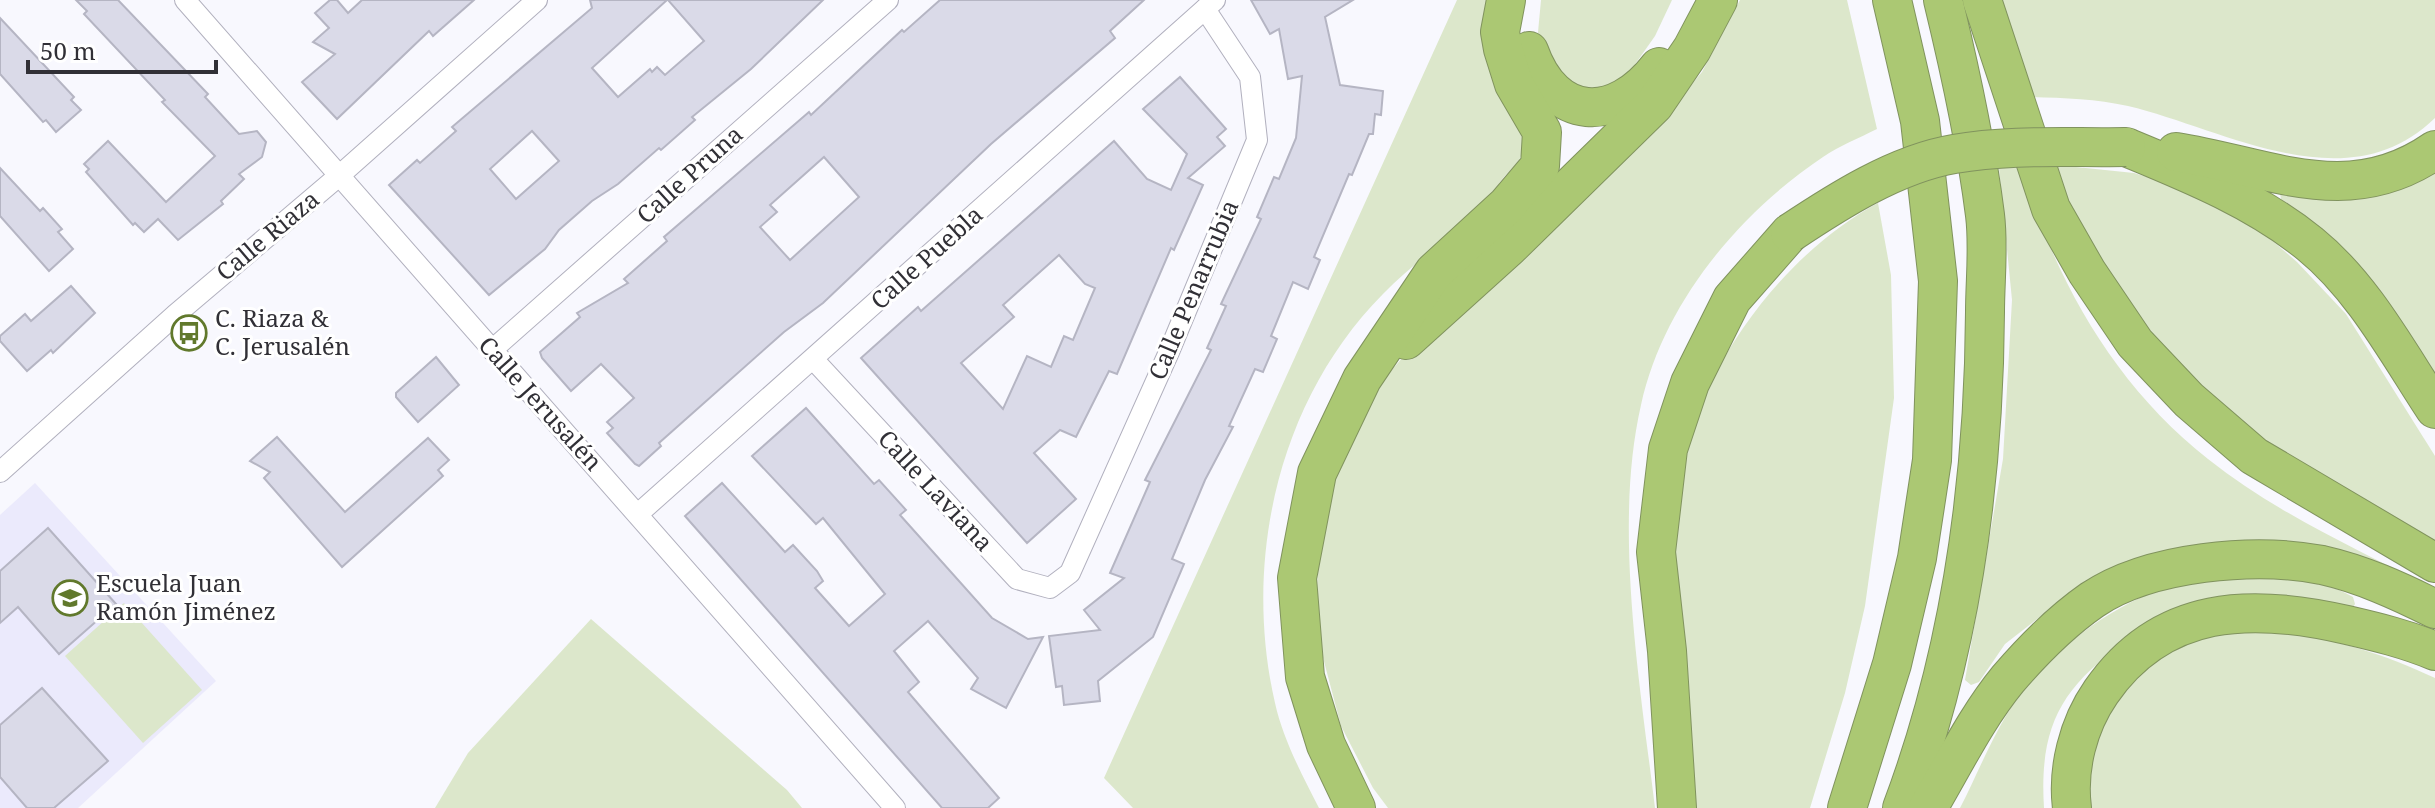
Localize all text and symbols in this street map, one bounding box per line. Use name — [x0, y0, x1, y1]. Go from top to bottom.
scale bar — [28, 24, 216, 74]
text: 50 m — [40, 34, 96, 67]
street label: Calle Pruna — [629, 117, 749, 230]
street label: Calle Riaza — [209, 182, 325, 288]
street label: Calle Penarrubia — [1140, 194, 1245, 384]
street label: Calle Puebla — [863, 198, 989, 316]
place label: C. Riaza & C. Jerusalén — [215, 301, 350, 362]
bus stop icon: C. Riaza & C. Jerusalén — [170, 314, 208, 352]
street label: Calle Jerusalén — [472, 329, 610, 477]
street label: Calle Laviana — [871, 422, 1001, 558]
place label: Escuela Juan Ramón Jiménez — [96, 566, 276, 627]
school or university icon: Escuela Juan Ramón Jiménez — [51, 579, 89, 617]

